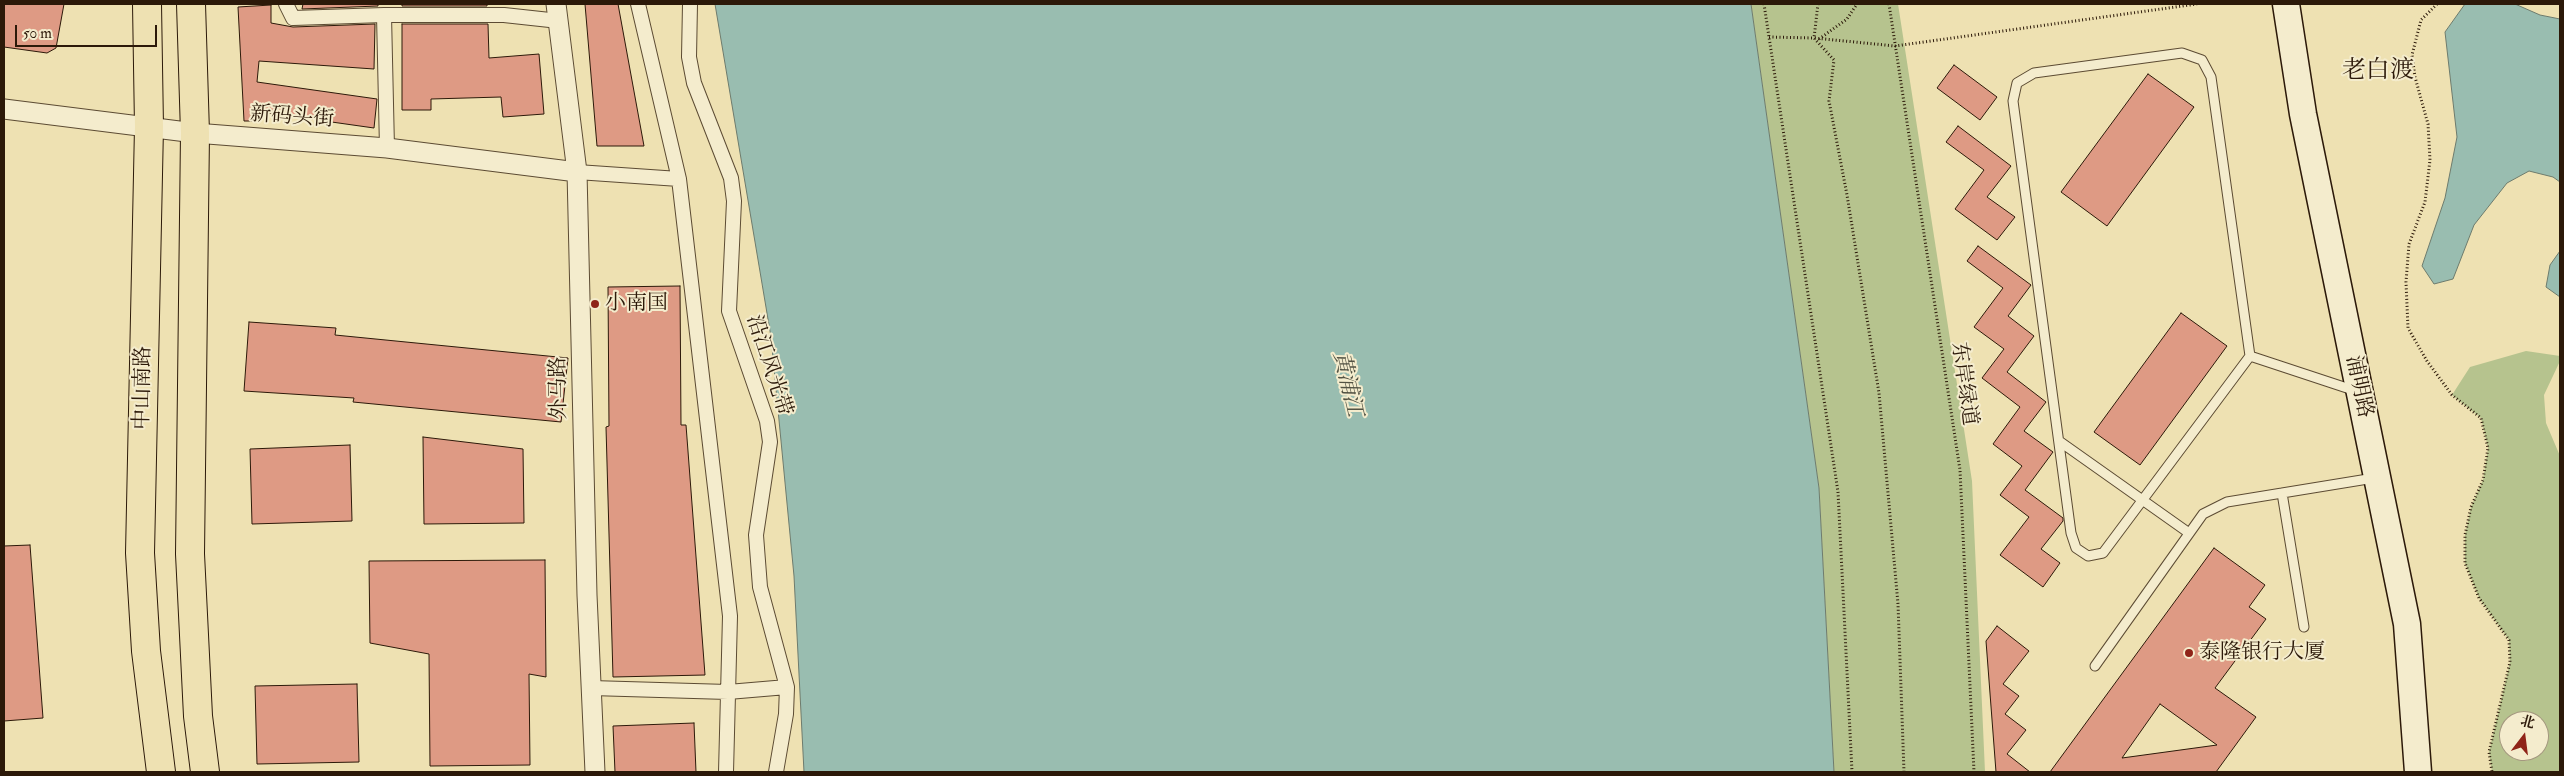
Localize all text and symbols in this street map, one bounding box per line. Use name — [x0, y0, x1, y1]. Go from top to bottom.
scale bar — [18, 15, 160, 47]
text: 50 m — [23, 24, 52, 43]
district label: 老白渡 — [2342, 58, 2414, 86]
street label: 新码头街 — [249, 103, 335, 133]
place label: 小南国 — [605, 291, 668, 317]
marker: 小南国 — [589, 298, 601, 310]
street label: 沿江风光带 — [740, 312, 796, 420]
street label: 东岸绿道 — [1945, 341, 1981, 427]
street label: 中山南路 — [131, 346, 157, 430]
water label: 黄浦江 — [1326, 349, 1366, 419]
street label: 浦明路 — [2339, 354, 2377, 420]
street label: 外马路 — [547, 356, 573, 420]
place label: 泰隆银行大厦 — [2199, 640, 2325, 666]
marker: 泰隆银行大厦 — [2183, 647, 2195, 659]
north arrow — [2499, 711, 2549, 761]
text: 北 — [2519, 712, 2537, 732]

